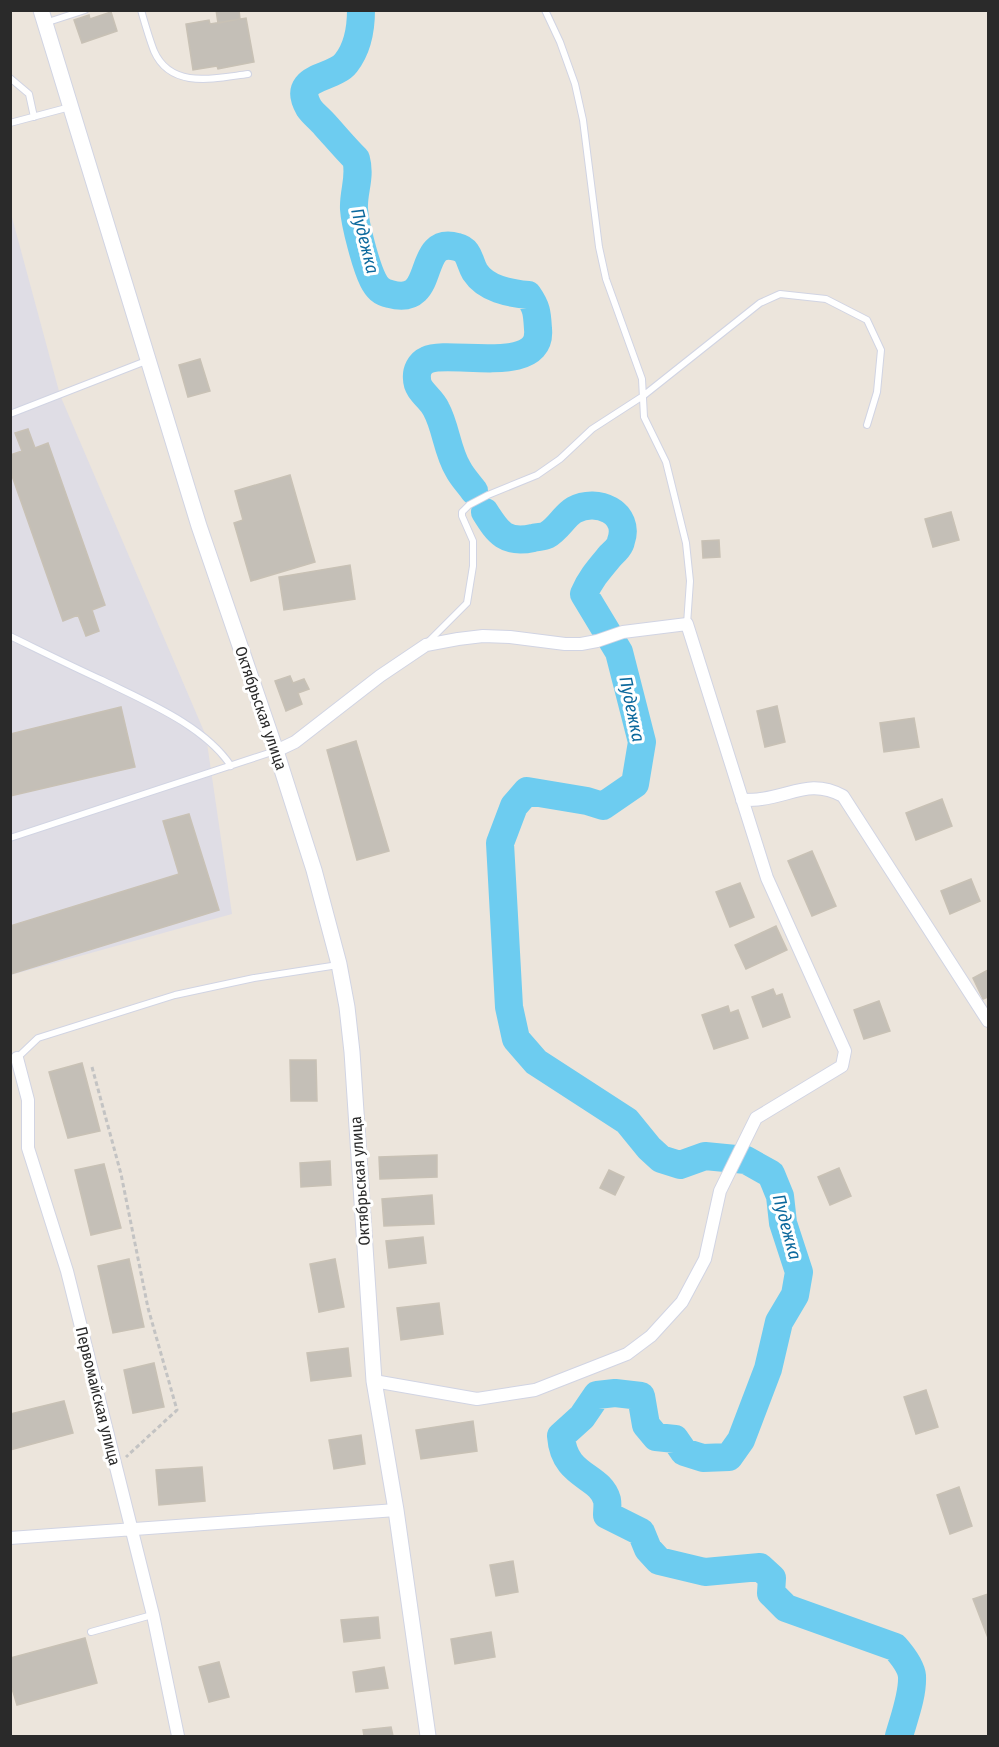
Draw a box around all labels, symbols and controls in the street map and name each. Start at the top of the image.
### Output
water label: Пудежка [346,206,384,276]
street label: Октябрьская улица [231,644,291,773]
water label: Пудежка [614,674,650,744]
street label: Октябрьская улица [346,1116,374,1246]
water label: Пудежка [768,1192,806,1262]
street label: Первомайская улица [72,1325,124,1468]

